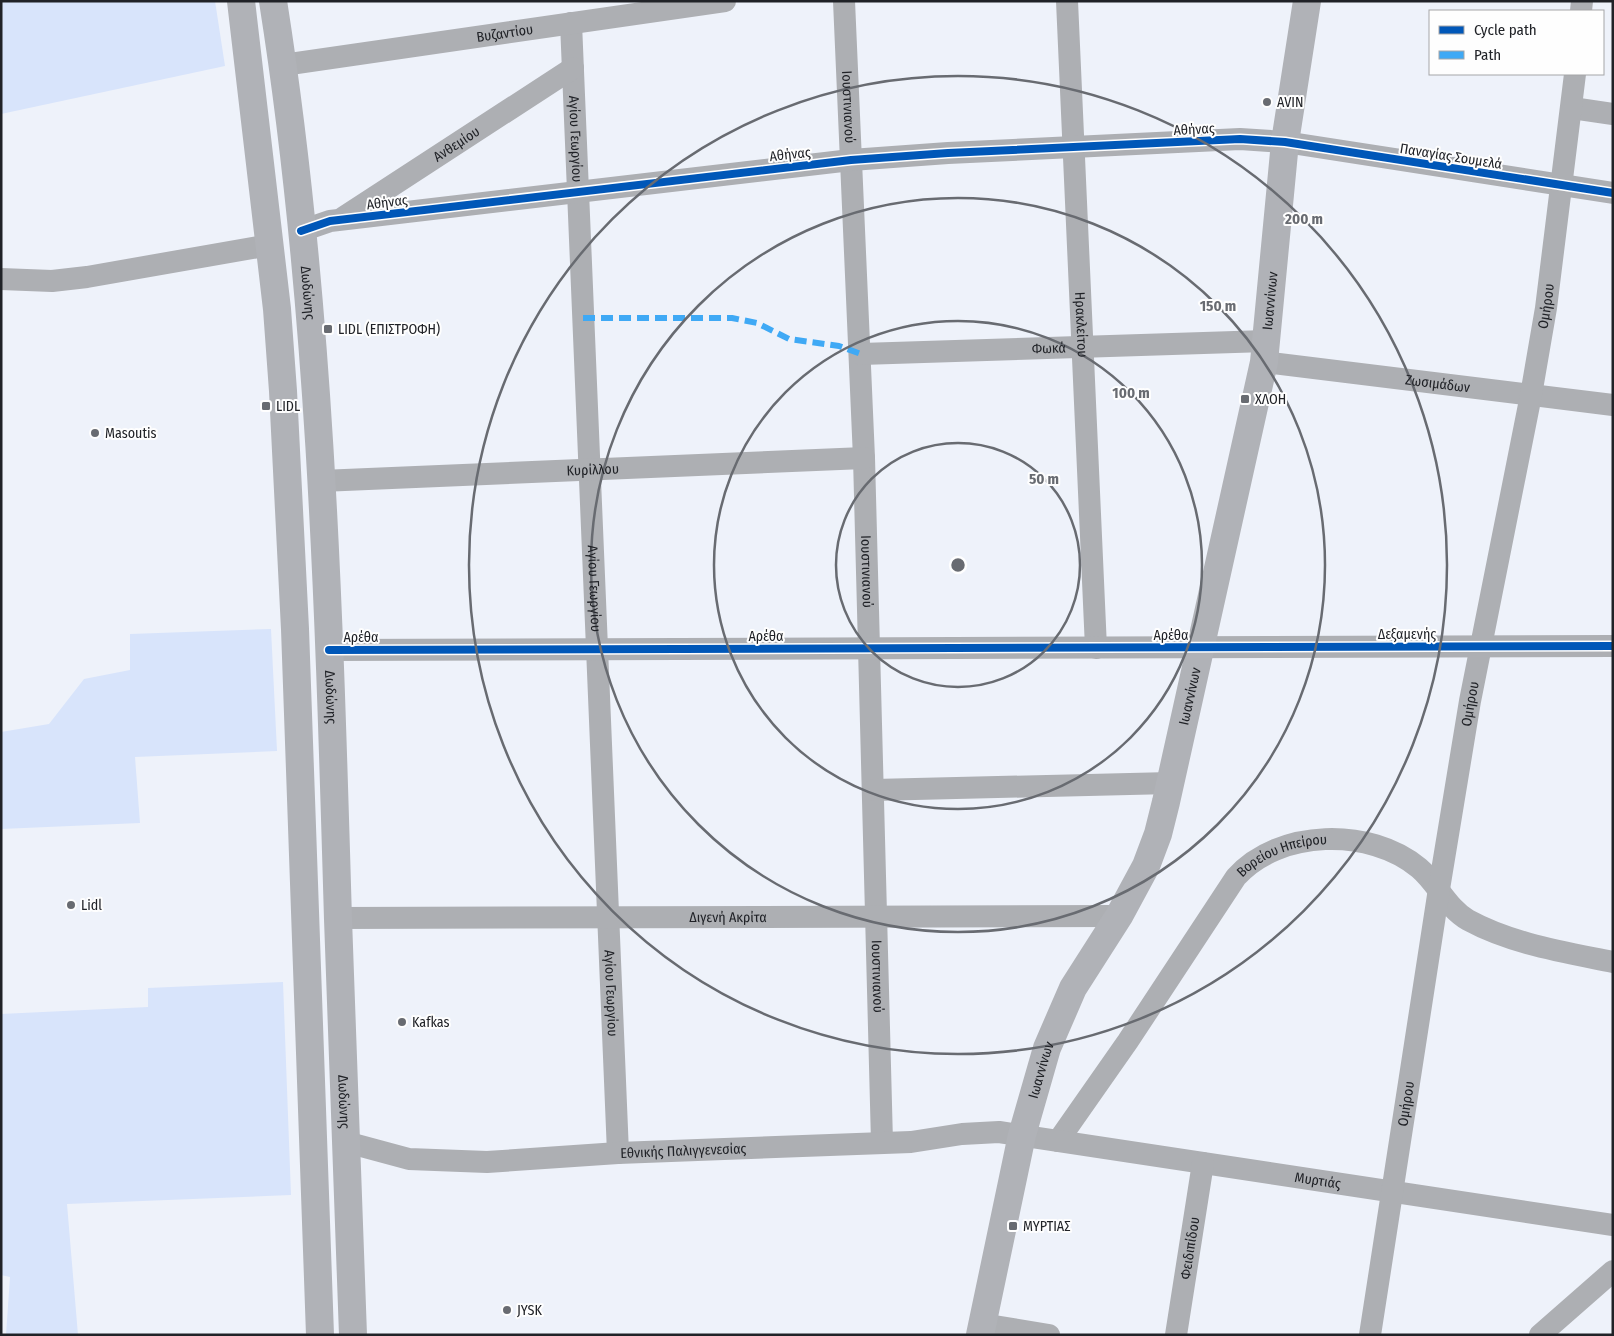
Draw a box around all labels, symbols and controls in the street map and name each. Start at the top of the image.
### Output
legend [1429,10,1604,75]
street label: Βυζαντίου [475,21,534,46]
text: Cycle path [1474,21,1537,39]
text: Path [1474,46,1501,64]
street label: Ιουστινιανού [838,70,858,144]
place label: AVIN [1277,94,1303,111]
street label: Αγίου Γεωργίου [565,95,586,183]
marker: AVIN [1261,96,1273,108]
street label: Αθήνας [1173,120,1215,139]
street label: Ανθεμίου [430,123,483,166]
street label: Παναγίας Σουμελά [1399,140,1503,173]
street label: Αθήνας [769,144,812,165]
street label: Αθήνας [366,192,409,213]
text: 200 m [1284,210,1323,228]
street label: Δωδώνης [297,265,318,320]
street label: Ιωαννίνων [1259,271,1282,331]
street label: Ομήρου [1535,283,1558,330]
street label: Ηρακλείτου [1071,292,1091,358]
text: 150 m [1200,297,1236,315]
place label: LIDL (ΕΠΙΣΤΡΟΦΗ) [338,321,440,338]
marker: LIDL (ΕΠΙΣΤΡΟΦΗ) [322,323,334,335]
street label: Φωκά [1032,339,1066,358]
street label: Ζωσιμάδων [1404,371,1471,396]
text: 100 m [1112,384,1150,402]
place label: ΧΛΟΗ [1255,391,1286,408]
marker: ΧΛΟΗ [1239,393,1251,405]
place label: LIDL [276,398,300,415]
marker: LIDL [260,400,272,412]
place label: Masoutis [105,425,156,442]
marker: Masoutis [89,427,101,439]
street label: Κυρίλλου [566,460,619,480]
text: 50 m [1029,470,1059,488]
street label: Ιουστινιανού [857,535,876,608]
street label: Αγίου Γεωργίου [584,545,604,632]
centre of rings [949,556,967,574]
street label: Δεξαμενής [1378,626,1436,643]
street label: Αρέθα [1153,627,1189,644]
street label: Αρέθα [748,628,784,645]
street label: Αρέθα [343,629,379,646]
street label: Ιωαννίνων [1175,666,1205,727]
street label: Δωδώνης [321,670,340,724]
street label: Ομήρου [1458,680,1483,728]
street label: Βορείου Ηπείρου [1233,831,1327,881]
place label: Lidl [81,897,102,914]
marker: Lidl [65,899,77,911]
street label: Διγενή Ακρίτα [689,909,767,926]
street label: Ιουστινιανού [868,940,887,1013]
street label: Αγίου Γεωργίου [601,949,621,1037]
place label: Kafkas [412,1014,450,1031]
marker: Kafkas [396,1016,408,1028]
street label: Ιωαννίνων [1025,1039,1058,1101]
street label: Δωδώνης [334,1075,353,1129]
street label: Ομήρου [1394,1080,1418,1128]
street label: Εθνικής Παλιγγενεσίας [620,1140,747,1162]
street label: Μυρτιάς [1293,1169,1342,1193]
street label: Φειδιπίδου [1177,1216,1203,1281]
place label: ΜΥΡΤΙΑΣ [1023,1218,1071,1235]
marker: ΜΥΡΤΙΑΣ [1007,1220,1019,1232]
place label: JYSK [517,1302,542,1319]
marker: JYSK [501,1304,513,1316]

